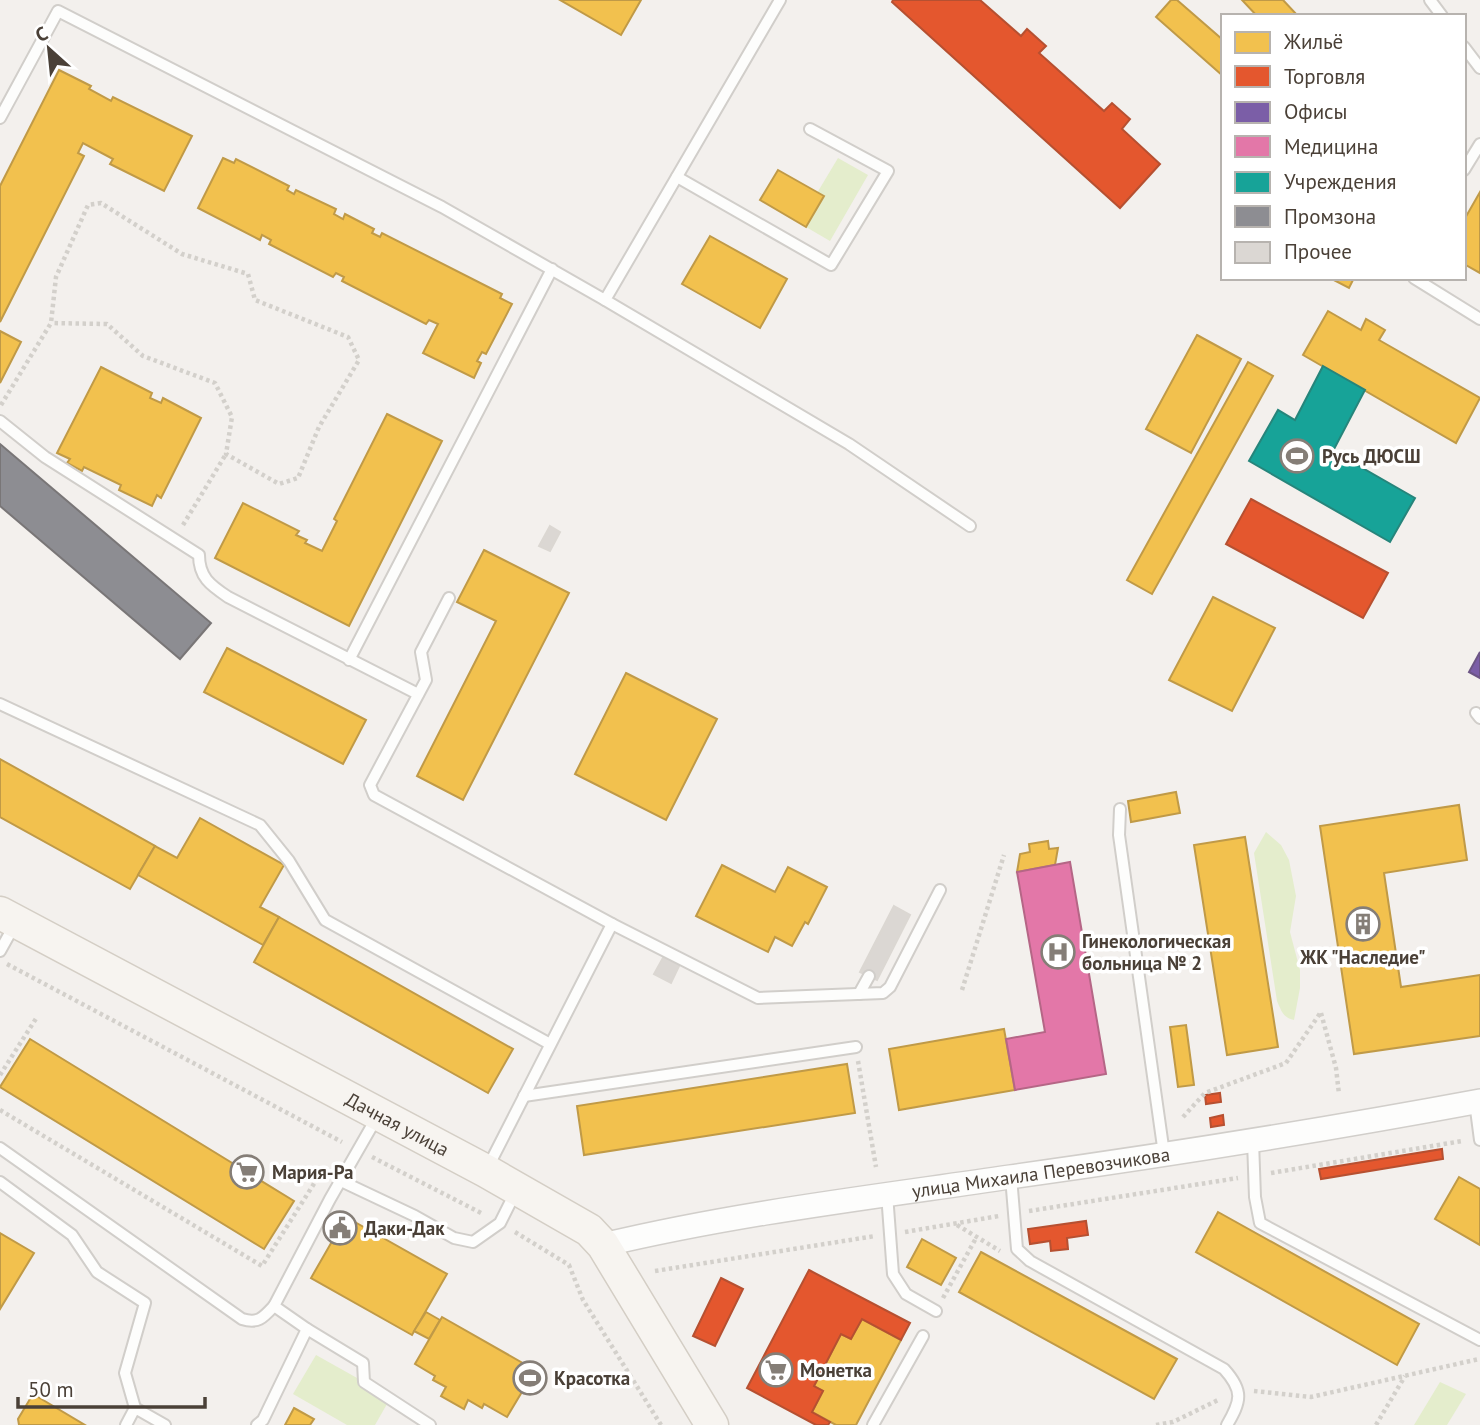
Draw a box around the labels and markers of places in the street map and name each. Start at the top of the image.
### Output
sports icon: Русь ДЮСШ [1278,437,1316,475]
place label: Русь ДЮСШ [1322,444,1421,468]
building icon: ЖК "Наследие" [1344,905,1382,943]
place label: Гинекологическая больница № 2 [1082,929,1231,975]
hospital icon: Гинекологическая больница № 2 [1039,933,1077,971]
place label: ЖК "Наследие" [1299,945,1426,969]
supermarket icon: Мария-Ра [228,1153,266,1191]
place label: Мария-Ра [272,1160,354,1184]
public building icon: Даки-Дак [321,1209,359,1247]
place label: Даки-Дак [364,1216,445,1240]
supermarket icon: Монетка [757,1351,795,1389]
place label: Монетка [800,1358,872,1382]
sports icon: Красотка [511,1359,549,1397]
place label: Красотка [554,1366,630,1390]

